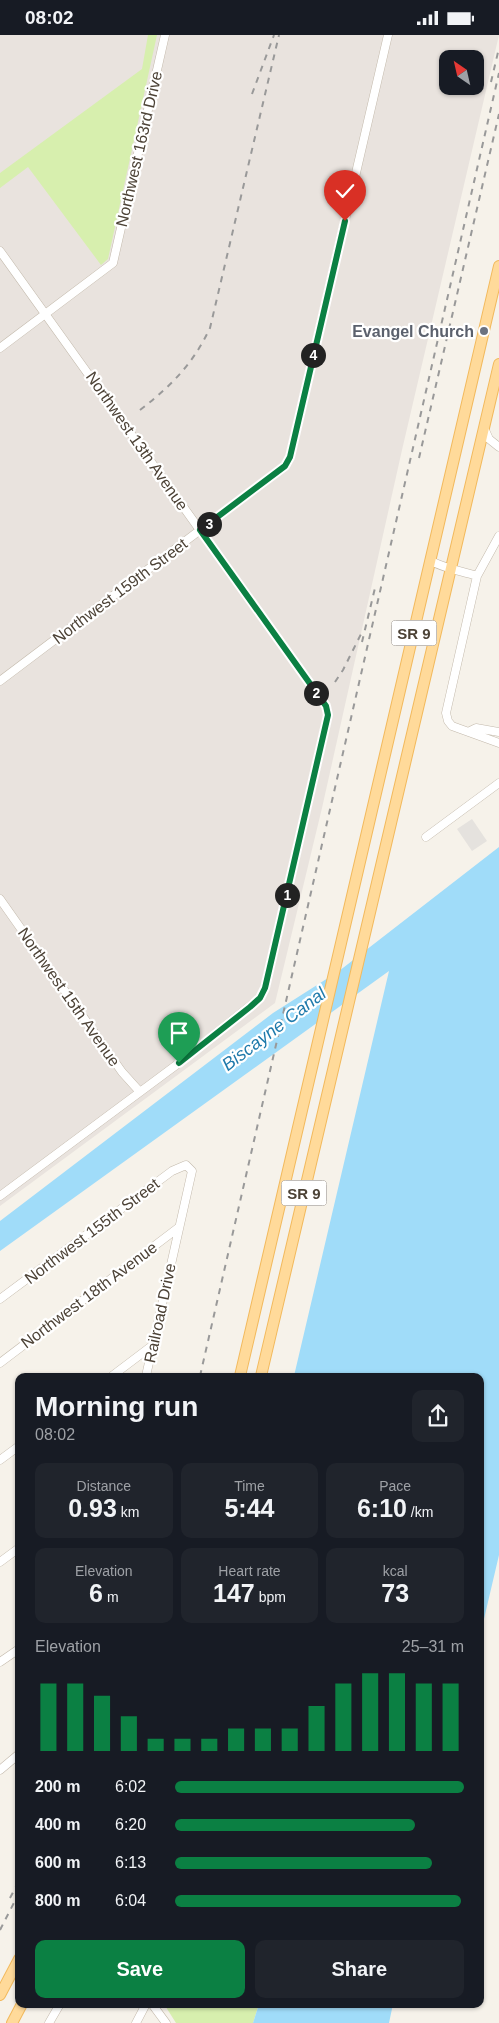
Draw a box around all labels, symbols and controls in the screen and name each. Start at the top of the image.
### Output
text: 08:02 [25,7,74,28]
north arrow [439,50,484,95]
map controls [439,50,484,95]
street label: Northwest 163rd Drive [113,69,165,228]
pin [324,170,366,221]
icon: check [331,177,359,205]
place label: Evangel Church [352,323,474,340]
marker: Evangel Church [478,325,490,337]
pin: 4 [300,343,326,367]
text: 4 [310,347,317,363]
street label: Northwest 13th Avenue [83,368,191,514]
pin: 3 [196,511,222,537]
text: 3 [206,516,213,532]
street label: Northwest 159th Street [50,535,191,647]
road number: SR 9 [392,621,436,645]
pin: 2 [304,681,328,705]
text: 2 [313,685,320,701]
pin: 1 [274,883,300,907]
text: 1 [284,887,291,903]
street label: Northwest 15th Avenue [15,924,123,1070]
water label: Biscayne Canal [218,983,331,1075]
pin [158,1012,200,1063]
icon: arrive [165,1019,193,1047]
street label: Northwest 155th Street [22,1175,163,1287]
road number: SR 9 [282,1181,326,1205]
street label: Northwest 18th Avenue [18,1238,160,1351]
street label: Railroad Drive [141,1262,179,1364]
button: share [412,1390,464,1442]
text: Morning run [35,1391,198,1422]
text: 08:02 [35,1426,75,1443]
text: Distance [77,1478,131,1494]
text: Time [234,1478,265,1494]
text: Pace [379,1478,411,1494]
text: 0.93 [68,1494,117,1522]
text: 5:44 [224,1494,275,1522]
text: 6:10 [357,1494,407,1522]
text: km [117,1504,139,1520]
text: /km [407,1504,433,1520]
text: Elevation [75,1563,133,1579]
text: Heart rate [218,1563,281,1579]
text: kcal [383,1563,408,1579]
text: 6 [89,1579,103,1607]
text: 147 [213,1579,255,1607]
text: 73 [381,1579,409,1607]
text: m [103,1589,119,1605]
text: bpm [255,1589,286,1605]
text: Elevation [35,1638,101,1655]
text: 25–31 m [402,1638,464,1655]
text: 200 m [35,1778,80,1795]
text: 6:02 [115,1778,146,1795]
text: 400 m [35,1816,80,1833]
text: 6:20 [115,1816,146,1833]
text: 600 m [35,1854,80,1871]
text: 6:13 [115,1854,146,1871]
text: 800 m [35,1892,80,1909]
text: 6:04 [115,1892,146,1909]
button: Save [35,1940,245,1998]
button: Share [255,1940,464,1998]

